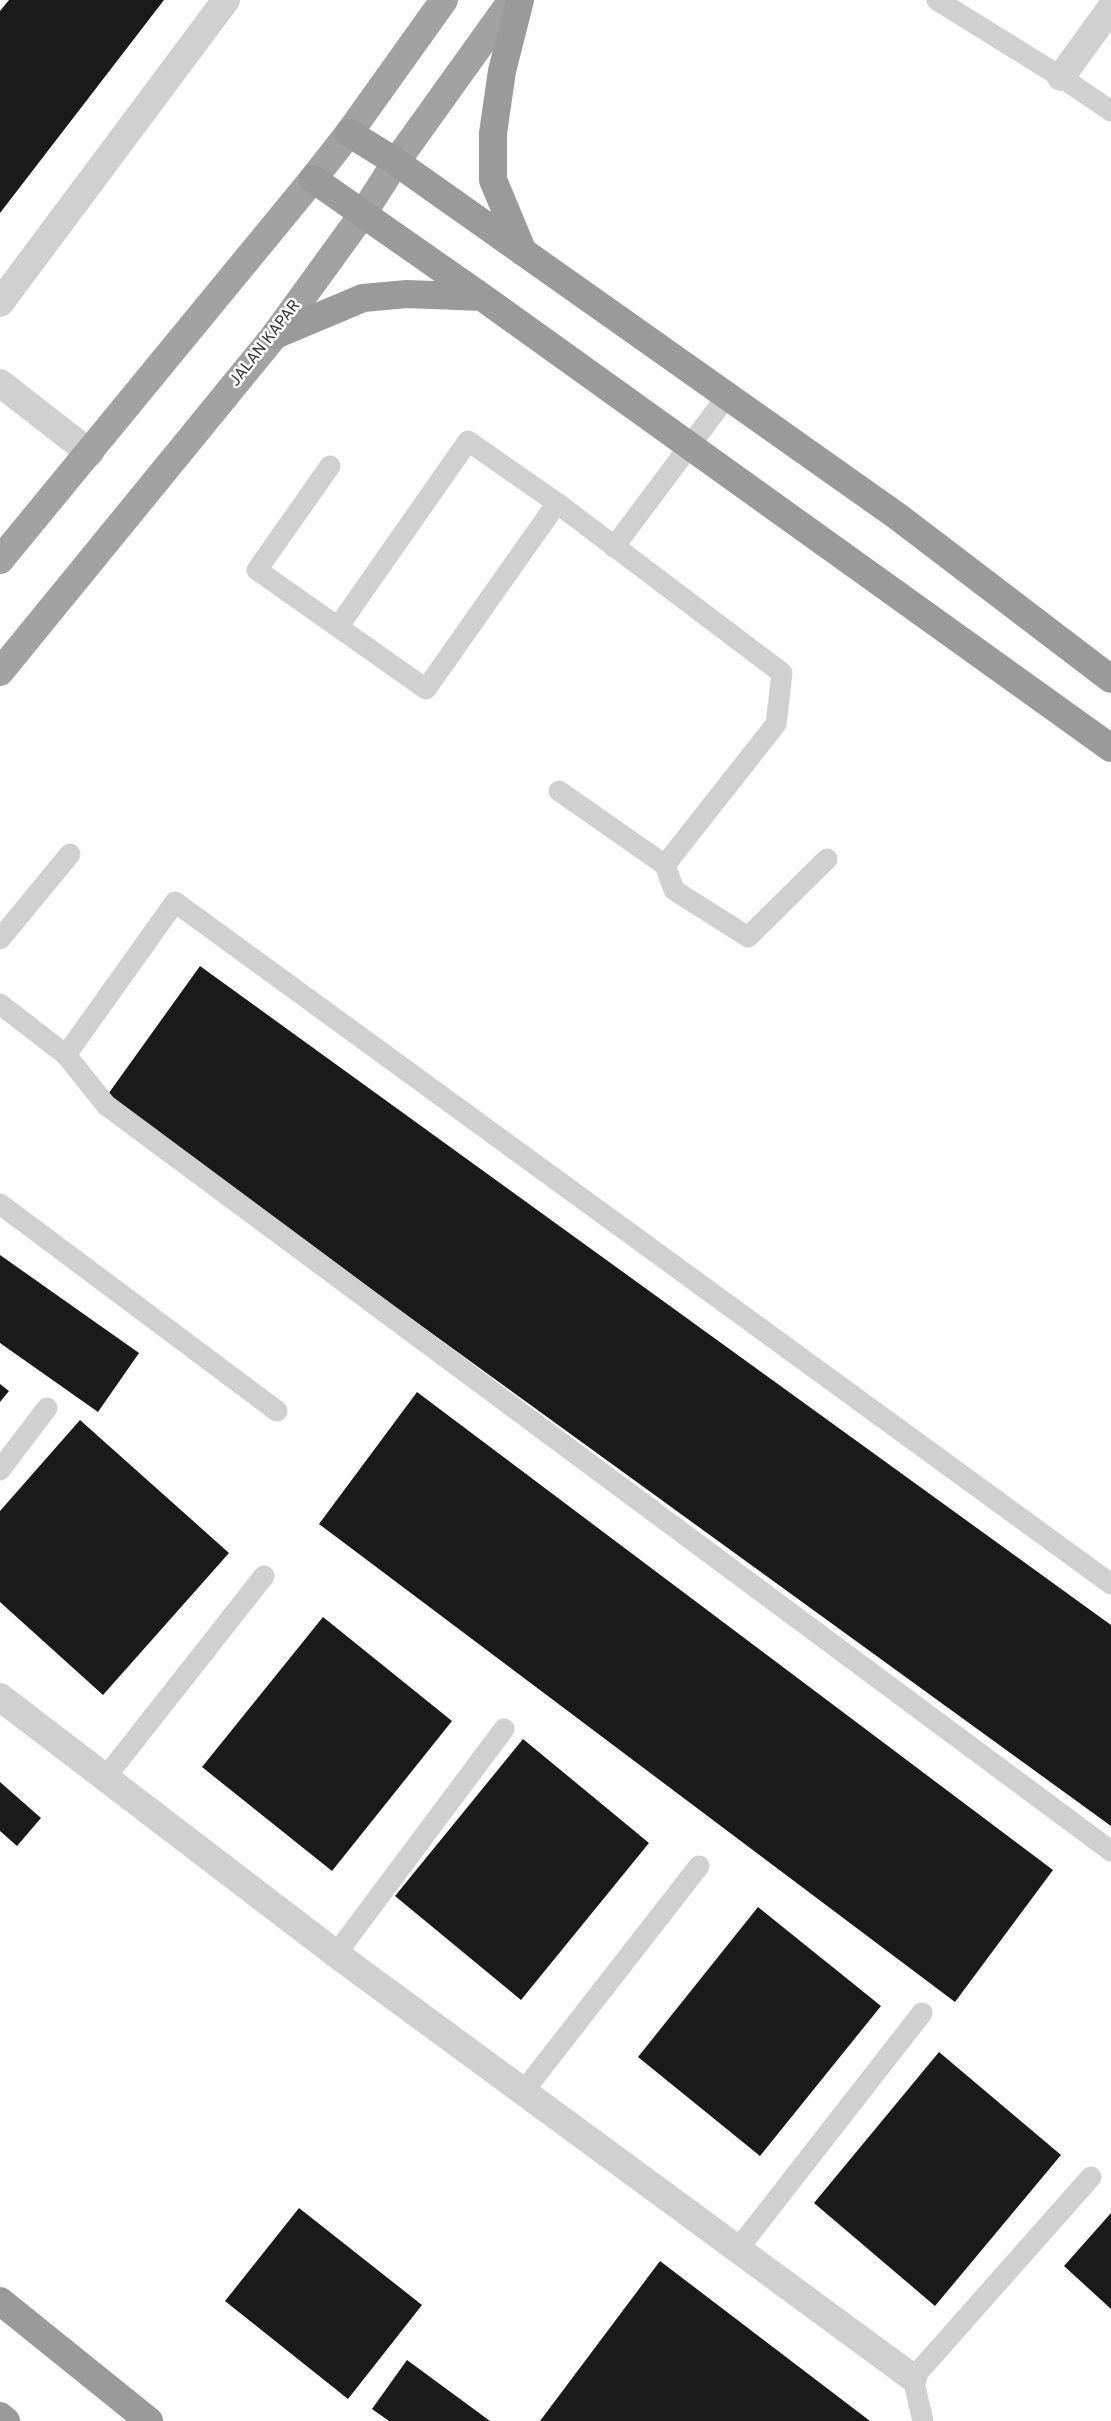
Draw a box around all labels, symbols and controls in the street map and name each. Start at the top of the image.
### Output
street label: JALAN KAPAR [226,297,306,391]

